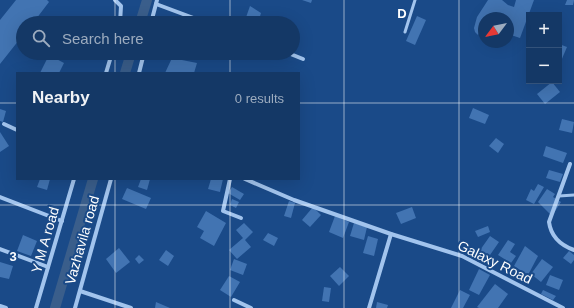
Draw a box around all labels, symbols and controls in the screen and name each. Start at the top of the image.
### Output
text: D [397,6,407,21]
north arrow [478,12,514,48]
map controls [526,12,562,84]
button: + [526,12,562,48]
search box [16,16,300,60]
icon: search [30,27,52,49]
text: Search here [62,30,144,47]
button: − [526,48,562,84]
text: Nearby [32,88,90,107]
text: 0 results [235,91,284,106]
street label: Vazhavila road [62,194,102,286]
street label: Y M A road [28,205,62,275]
street label: Galaxy Road [455,237,535,287]
text: 3 [9,249,17,264]

